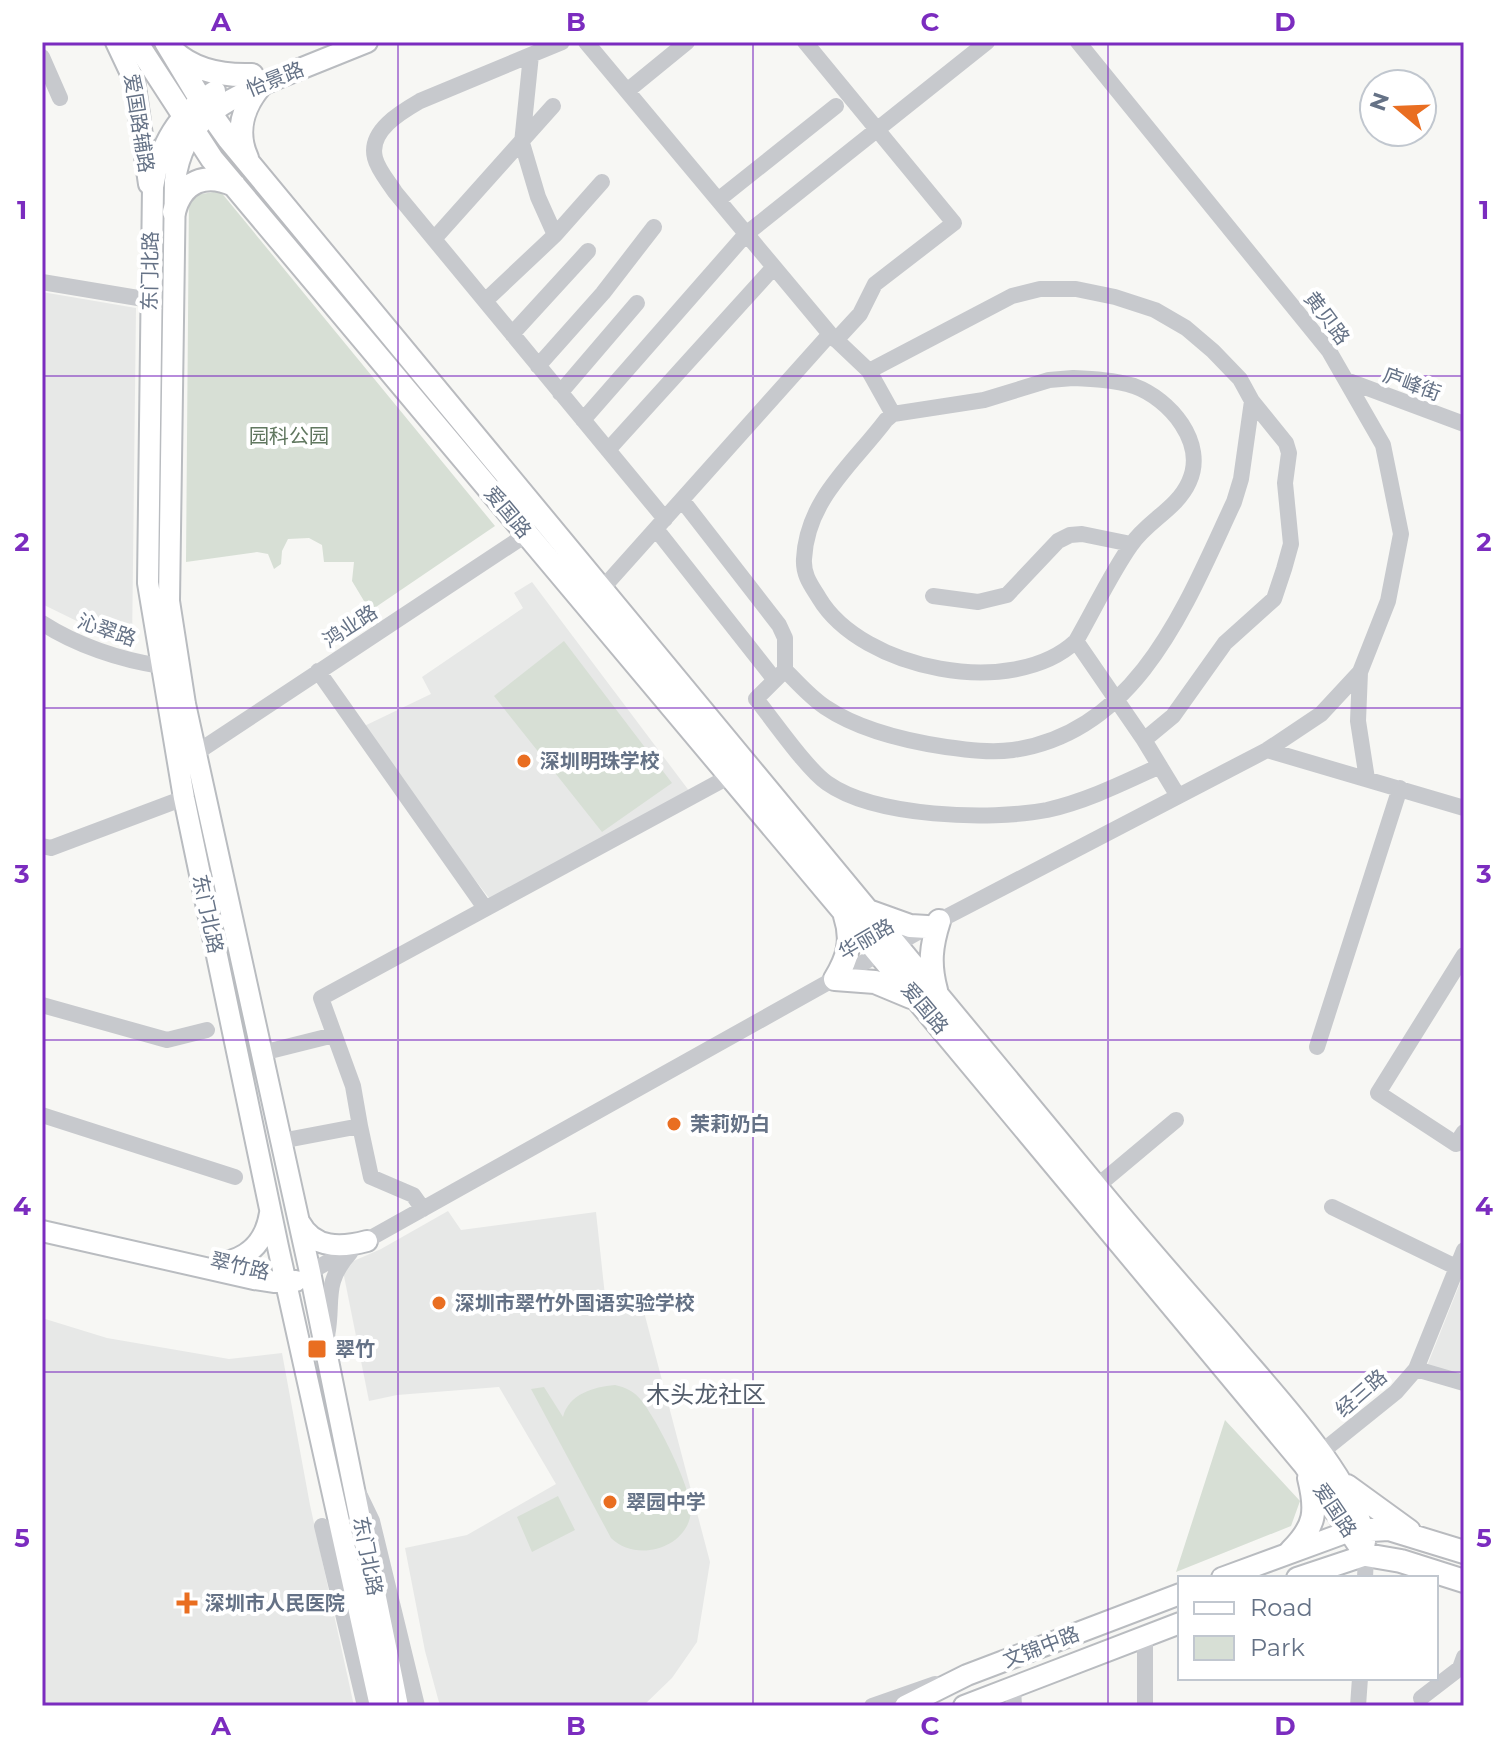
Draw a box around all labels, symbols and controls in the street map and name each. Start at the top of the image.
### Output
text: A [210,6,232,38]
text: B [566,6,586,38]
text: C [921,6,940,38]
text: D [1274,6,1296,38]
street label: 怡景路 [243,57,307,101]
north arrow [1358,68,1438,148]
street label: 爱国路辅路 [119,72,159,174]
text: N [1364,89,1395,114]
text: 1 [17,194,27,226]
text: 1 [1479,194,1489,226]
street label: 东门北路 [137,231,163,311]
street label: 黄贝路 [1299,287,1355,349]
street label: 庐峰街 [1380,362,1444,406]
park label: 园科公园 [249,424,329,448]
street label: 爱国路 [480,481,536,543]
text: 2 [14,526,30,558]
text: 2 [1476,526,1492,558]
street label: 鸿业路 [318,600,382,652]
street label: 沁翠路 [75,609,139,651]
place label: 深圳明珠学校 [540,749,660,773]
marker: 深圳明珠学校 [515,752,533,770]
text: 3 [13,858,30,890]
text: 3 [1475,858,1492,890]
street label: 东门北路 [188,872,228,956]
street label: 华丽路 [834,914,898,964]
street label: 爱国路 [897,977,953,1039]
place label: 茉莉奶白 [690,1112,770,1136]
marker: 茉莉奶白 [665,1115,683,1133]
text: 4 [13,1190,31,1222]
text: 4 [1475,1190,1493,1222]
street label: 翠竹路 [208,1248,272,1284]
place label: 深圳市翠竹外国语实验学校 [455,1291,695,1315]
marker: 深圳市翠竹外国语实验学校 [430,1294,448,1312]
place label: 翠竹 [335,1337,375,1361]
marker: 翠竹 [306,1338,328,1360]
street label: 经三路 [1330,1364,1392,1422]
district label: 木头龙社区 [646,1380,766,1409]
street label: 爱国路 [1308,1478,1362,1542]
place label: 翠园中学 [626,1490,706,1514]
marker: 翠园中学 [601,1493,619,1511]
street label: 东门北路 [349,1514,387,1598]
text: 5 [14,1522,30,1554]
text: 5 [1476,1522,1492,1554]
legend [1178,1576,1438,1680]
place label: 深圳市人民医院 [205,1591,345,1615]
marker: 深圳市人民医院 [176,1592,198,1614]
text: Road [1250,1593,1313,1622]
street label: 文锦中路 [999,1621,1083,1673]
text: Park [1250,1633,1305,1662]
text: A [210,1710,232,1742]
text: B [566,1710,586,1742]
text: C [921,1710,940,1742]
text: D [1274,1710,1296,1742]

